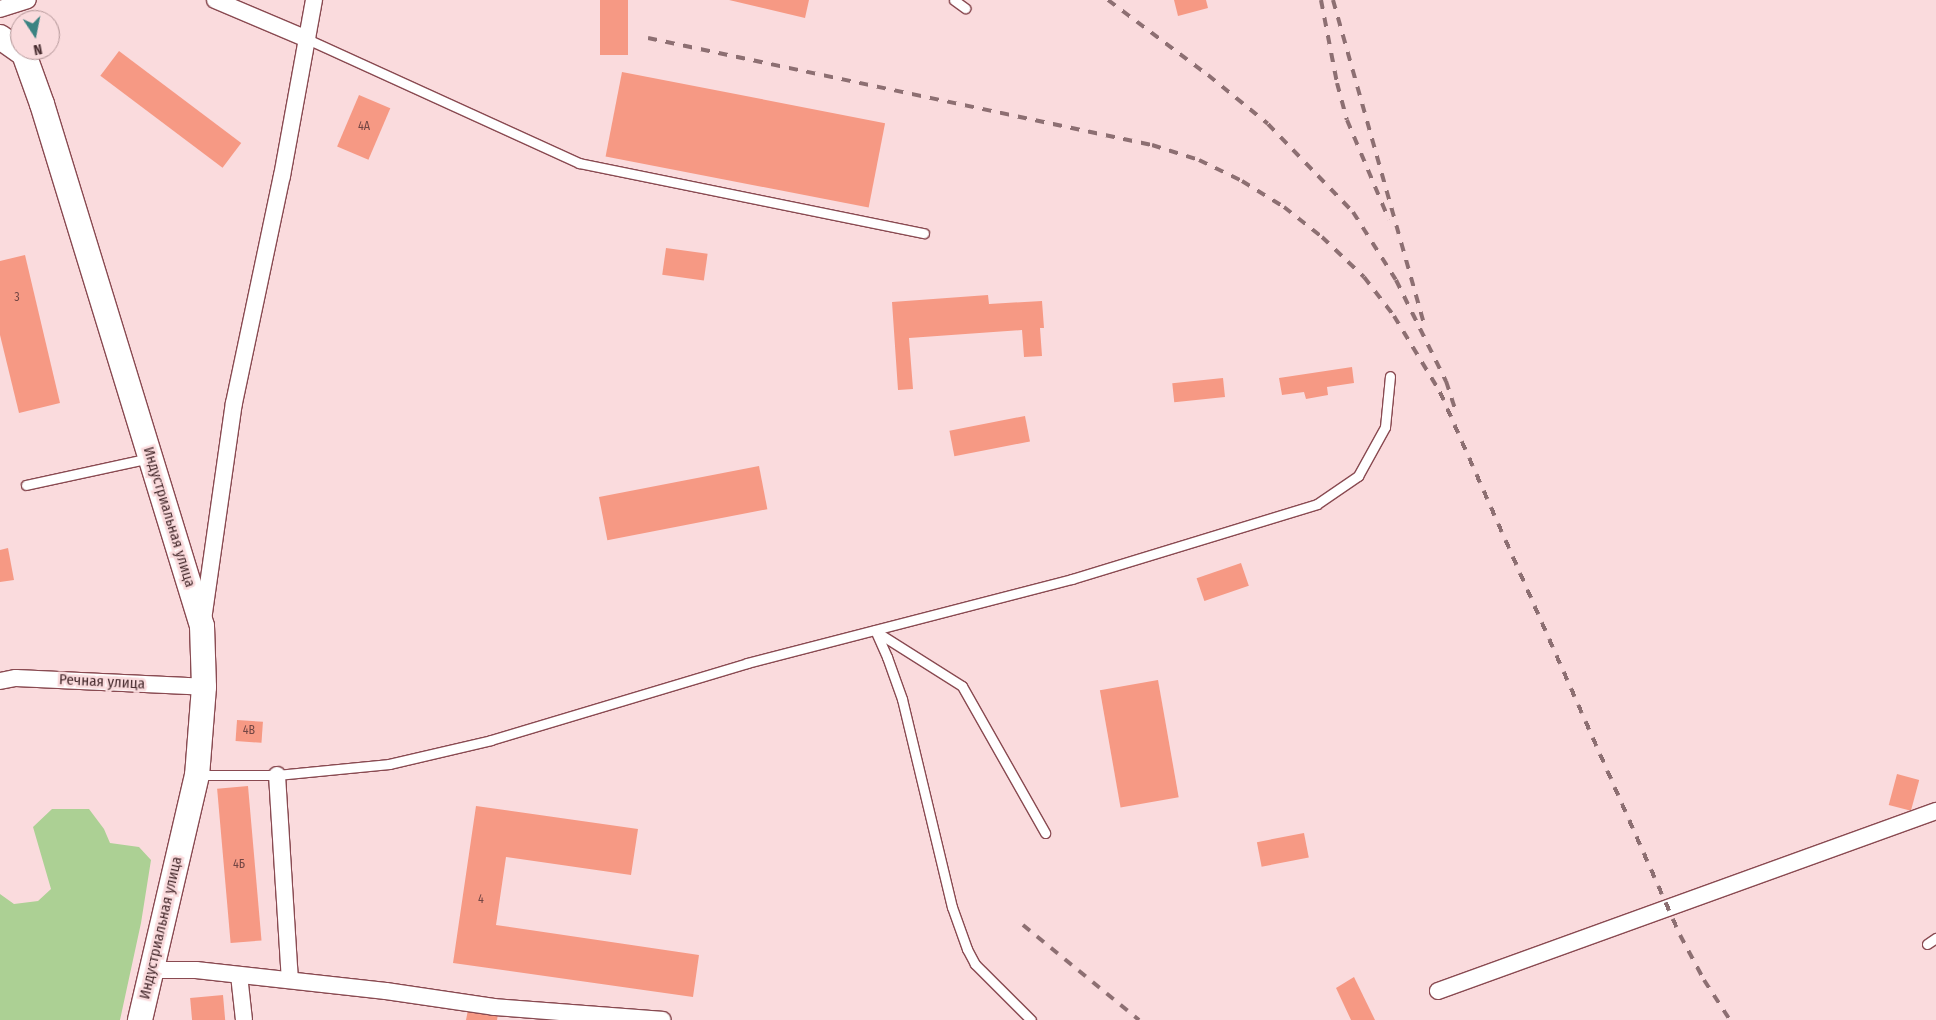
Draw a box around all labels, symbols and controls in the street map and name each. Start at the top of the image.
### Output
north arrow [10,10,60,60]
text: N [32,40,44,58]
house number: 4А [358,120,370,134]
house number: 3 [14,291,20,305]
street label: Индустриальная улица [139,445,199,589]
street label: Речная улица [59,671,145,693]
house number: 4В [243,724,255,738]
street label: Индустриальная улица [136,855,186,1001]
house number: 4Б [233,858,245,872]
house number: 4 [478,893,484,907]

